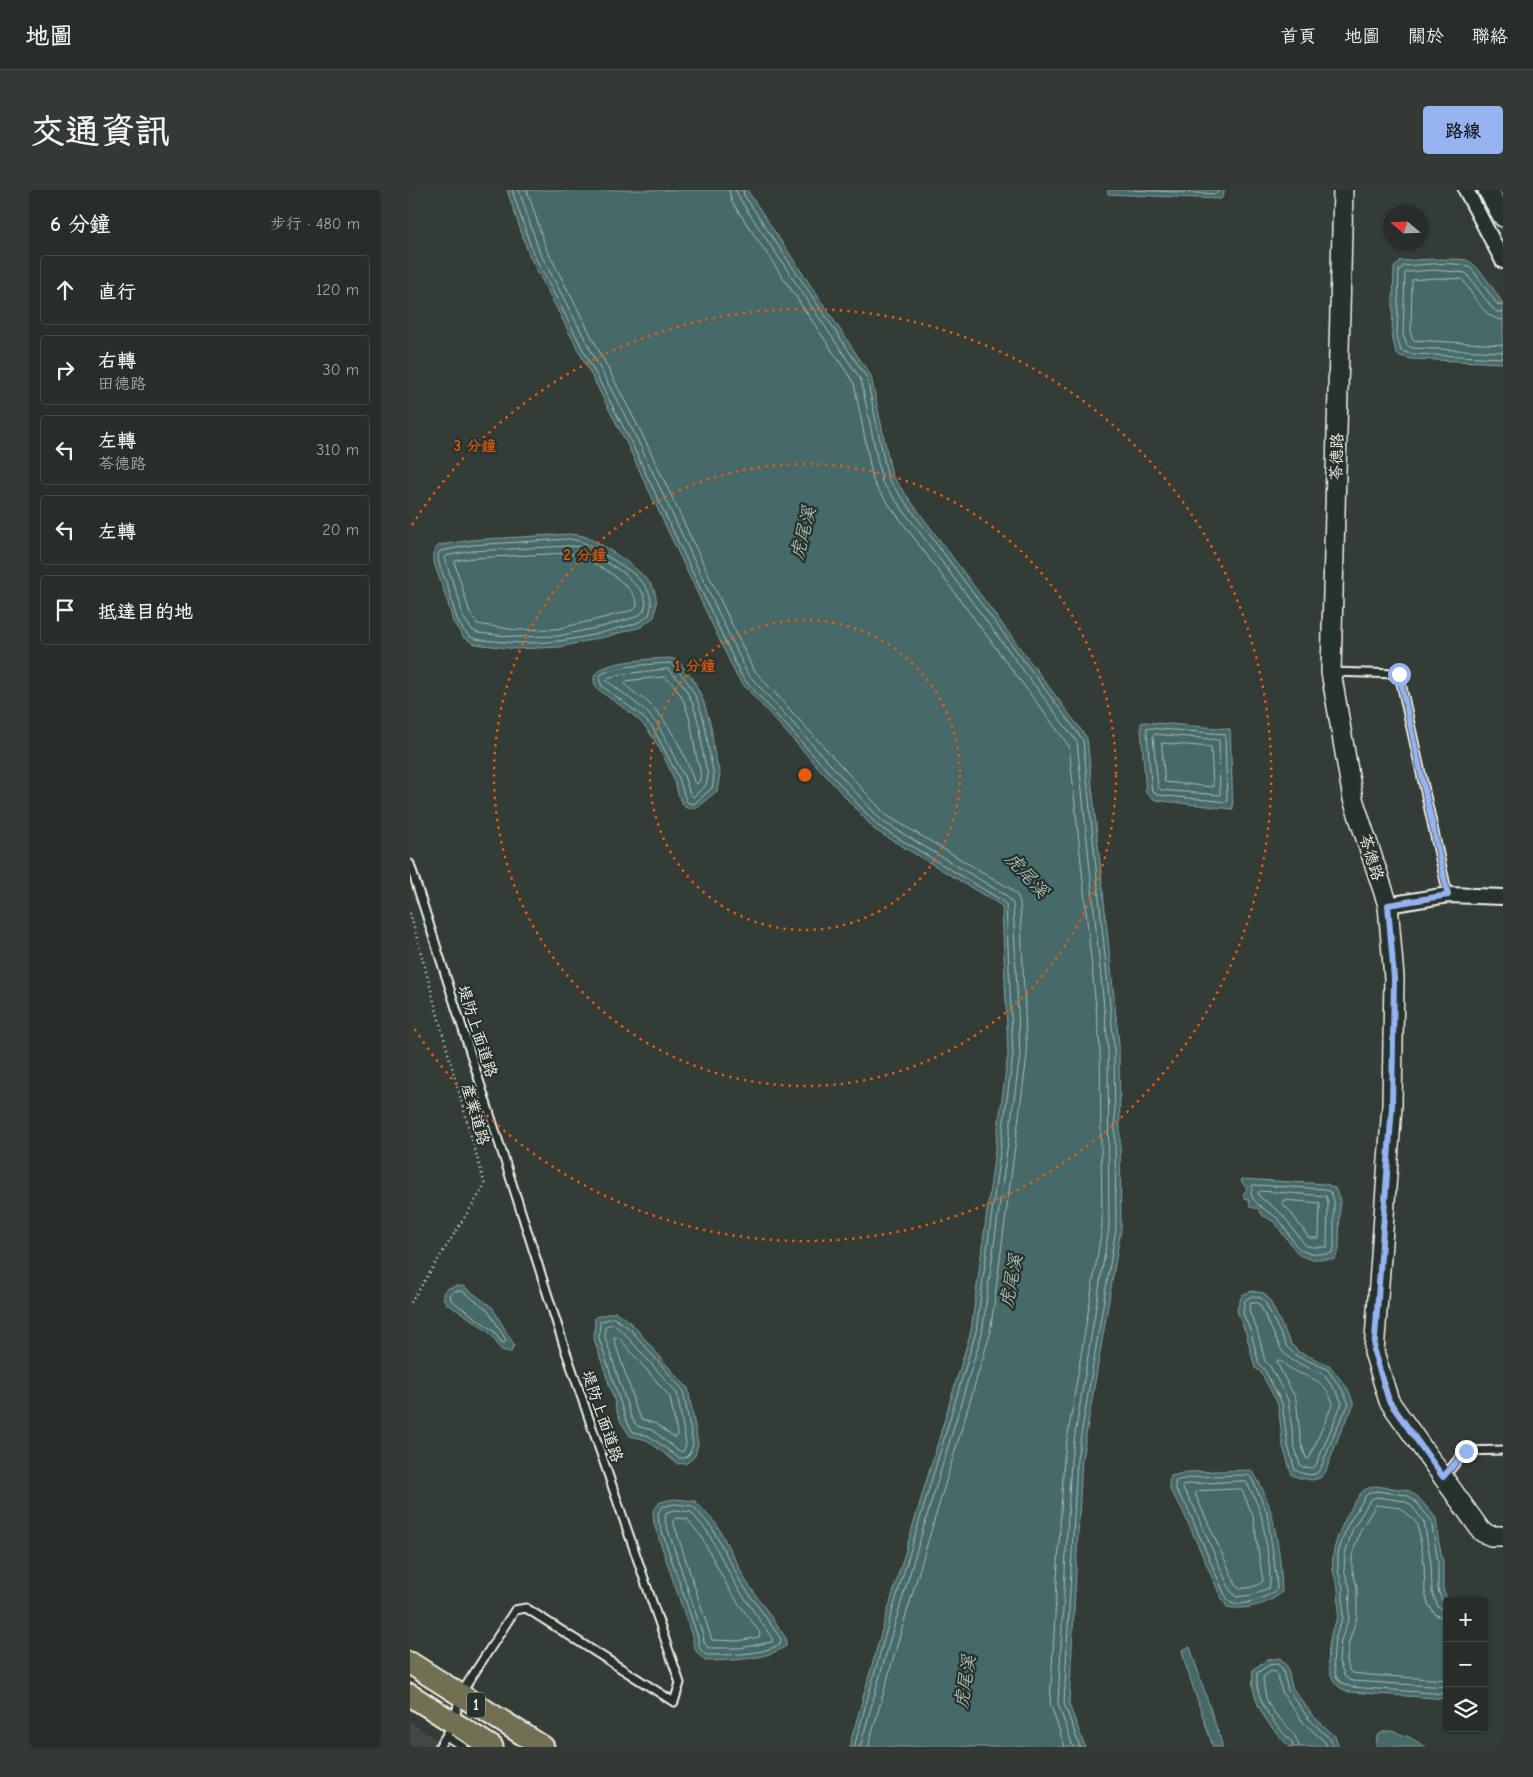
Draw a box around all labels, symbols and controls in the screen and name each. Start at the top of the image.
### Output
text: 地圖 [25,22,73,50]
text: 首頁 [1280,26,1316,47]
text: 地圖 [1344,26,1380,47]
text: 關於 [1408,26,1444,47]
text: 聯絡 [1472,26,1508,47]
button: 路線 [1423,106,1503,154]
text: 交通資訊 [30,111,170,152]
north arrow [1383,205,1428,250]
text: 6 分鐘 [50,212,110,236]
text: 步行 · 480 m [270,215,360,233]
icon: ahead [51,276,79,304]
text: 直行 [98,281,136,303]
text: 120 m [316,281,359,299]
text: 右轉 [98,350,136,372]
icon: right [51,356,79,384]
text: 30 m [323,361,359,379]
text: 田德路 [98,375,146,393]
text: 左轉 [98,430,136,452]
street label: 苓德路 [1328,433,1346,481]
icon: left [51,436,79,464]
text: 3 分鐘 [454,437,496,455]
text: 310 m [316,441,359,459]
text: 苓德路 [98,455,146,473]
water label: 虎尾溪 [787,503,820,562]
icon: left [51,516,79,544]
text: 左轉 [98,521,136,543]
text: 20 m [322,521,359,539]
text: 2 分鐘 [564,546,606,564]
icon: arrive [51,596,79,624]
text: 抵達目的地 [98,601,193,623]
text: 1 分鐘 [674,657,716,675]
route start [1388,663,1411,686]
centre of rings [796,766,814,784]
street label: 苓德路 [1355,832,1387,883]
water label: 虎尾溪 [1001,848,1053,903]
street label: 堤防上面道路 [454,983,500,1080]
street label: 產業道路 [458,1081,493,1148]
water label: 虎尾溪 [996,1252,1027,1310]
street label: 堤防上面道路 [578,1368,626,1465]
route end [1455,1440,1478,1463]
map controls [1443,1597,1488,1732]
button: + [1443,1597,1488,1642]
button: − [1443,1642,1488,1687]
water label: 虎尾溪 [951,1653,980,1710]
button: layers [1443,1687,1488,1732]
road number: 1 [467,1692,485,1718]

